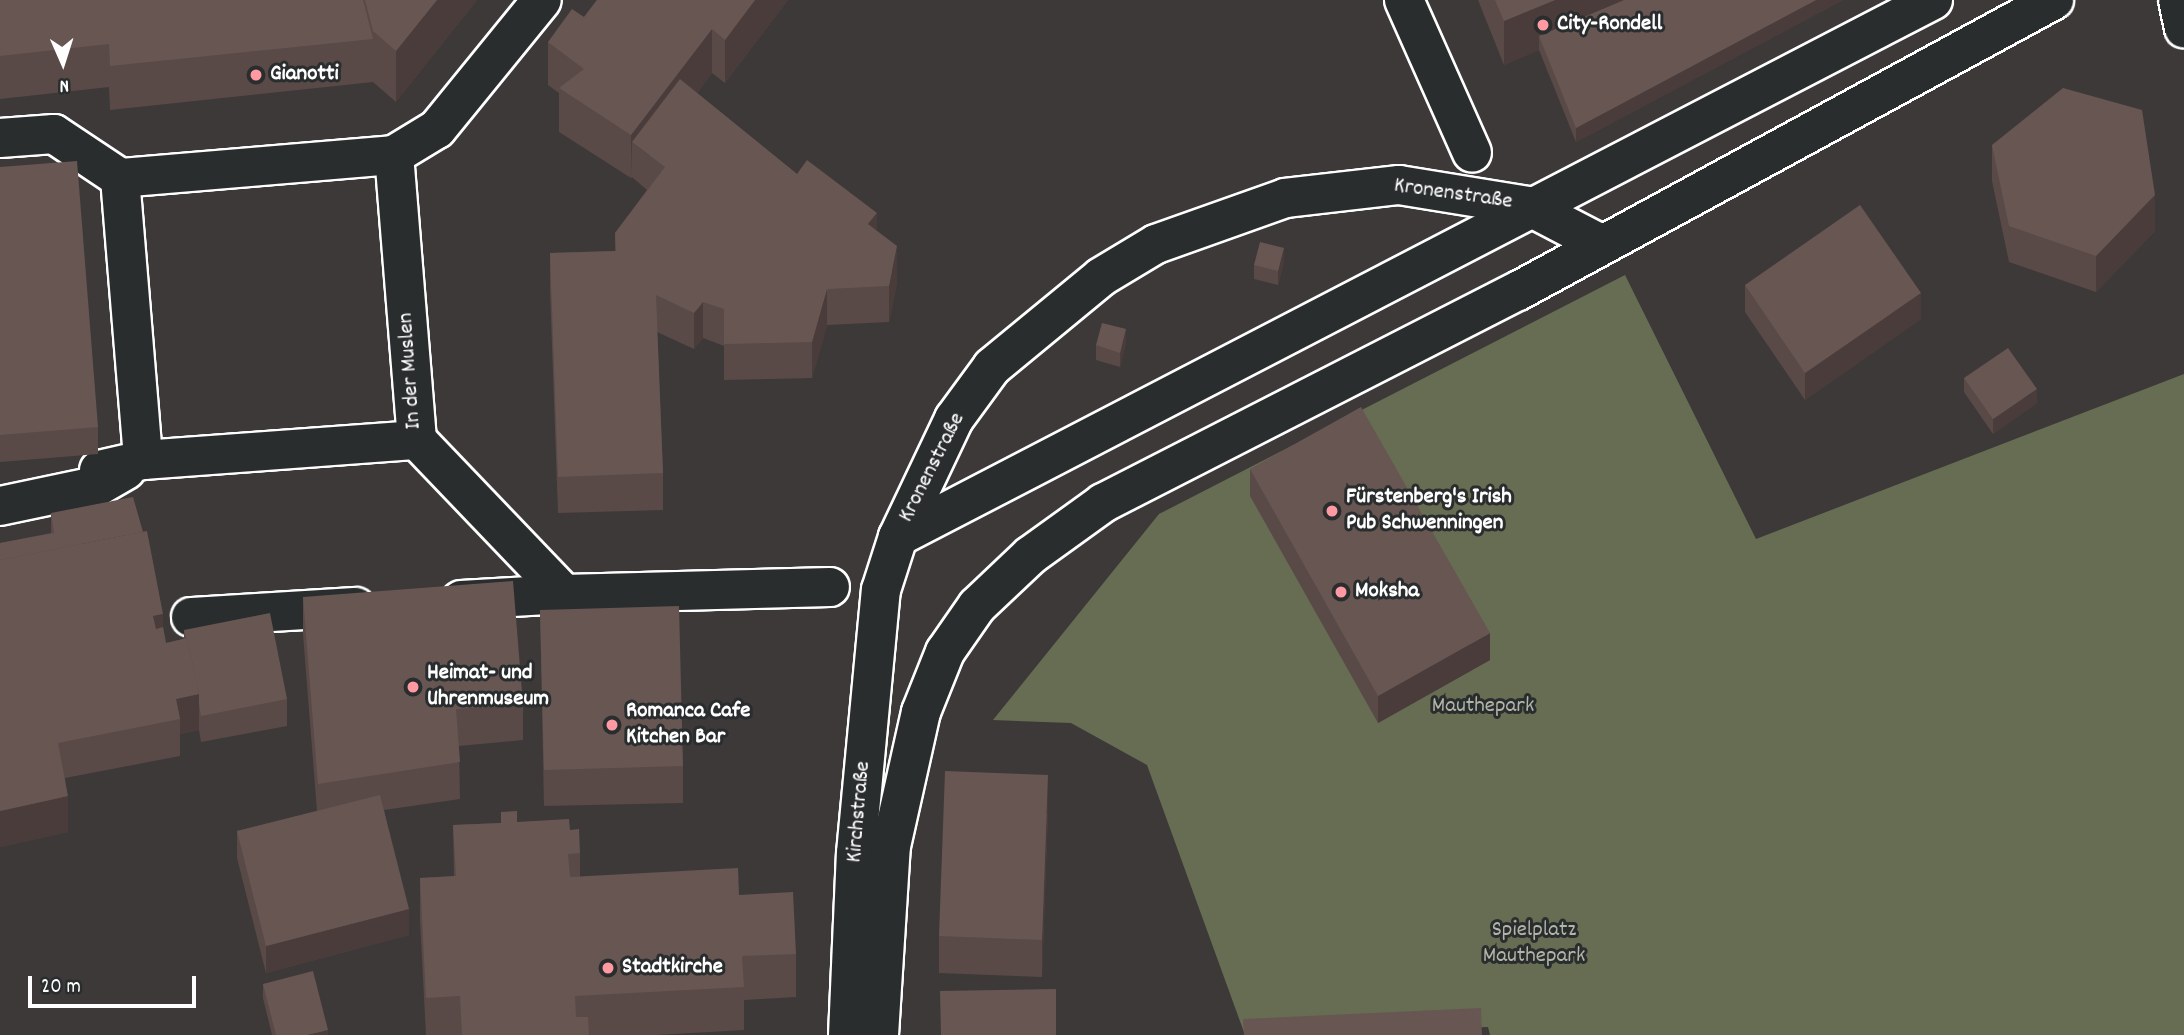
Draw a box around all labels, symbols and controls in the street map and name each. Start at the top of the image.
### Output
place label: City-Rondell [1557,11,1662,39]
marker: City-Rondell [1535,17,1551,33]
north arrow [28,28,98,98]
place label: Gianotti [270,61,339,89]
marker: Gianotti [248,67,264,83]
text: N [59,71,70,98]
street label: Kronenstraße [1392,173,1514,217]
street label: In der Muslen [393,312,429,430]
street label: Kronenstraße [894,409,972,527]
place label: Fürstenberg's Irish Pub Schwenningen [1346,484,1512,538]
marker: Fürstenberg's Irish Pub Schwenningen [1324,503,1340,519]
place label: Moksha [1355,578,1419,606]
marker: Moksha [1333,584,1349,600]
place label: Heimat- und Uhrenmuseum [427,660,549,714]
marker: Heimat- und Uhrenmuseum [405,679,421,695]
park label: Mauthepark [1432,693,1534,721]
place label: Romanca Cafe Kitchen Bar [626,698,750,752]
marker: Romanca Cafe Kitchen Bar [604,717,620,733]
street label: Kirchstraße [842,760,878,864]
park label: Spielplatz Mauthepark [1483,917,1585,971]
place label: Stadtkirche [622,954,723,982]
marker: Stadtkirche [600,960,616,976]
scale bar [32,962,200,1006]
text: 20 m [41,973,81,1003]

